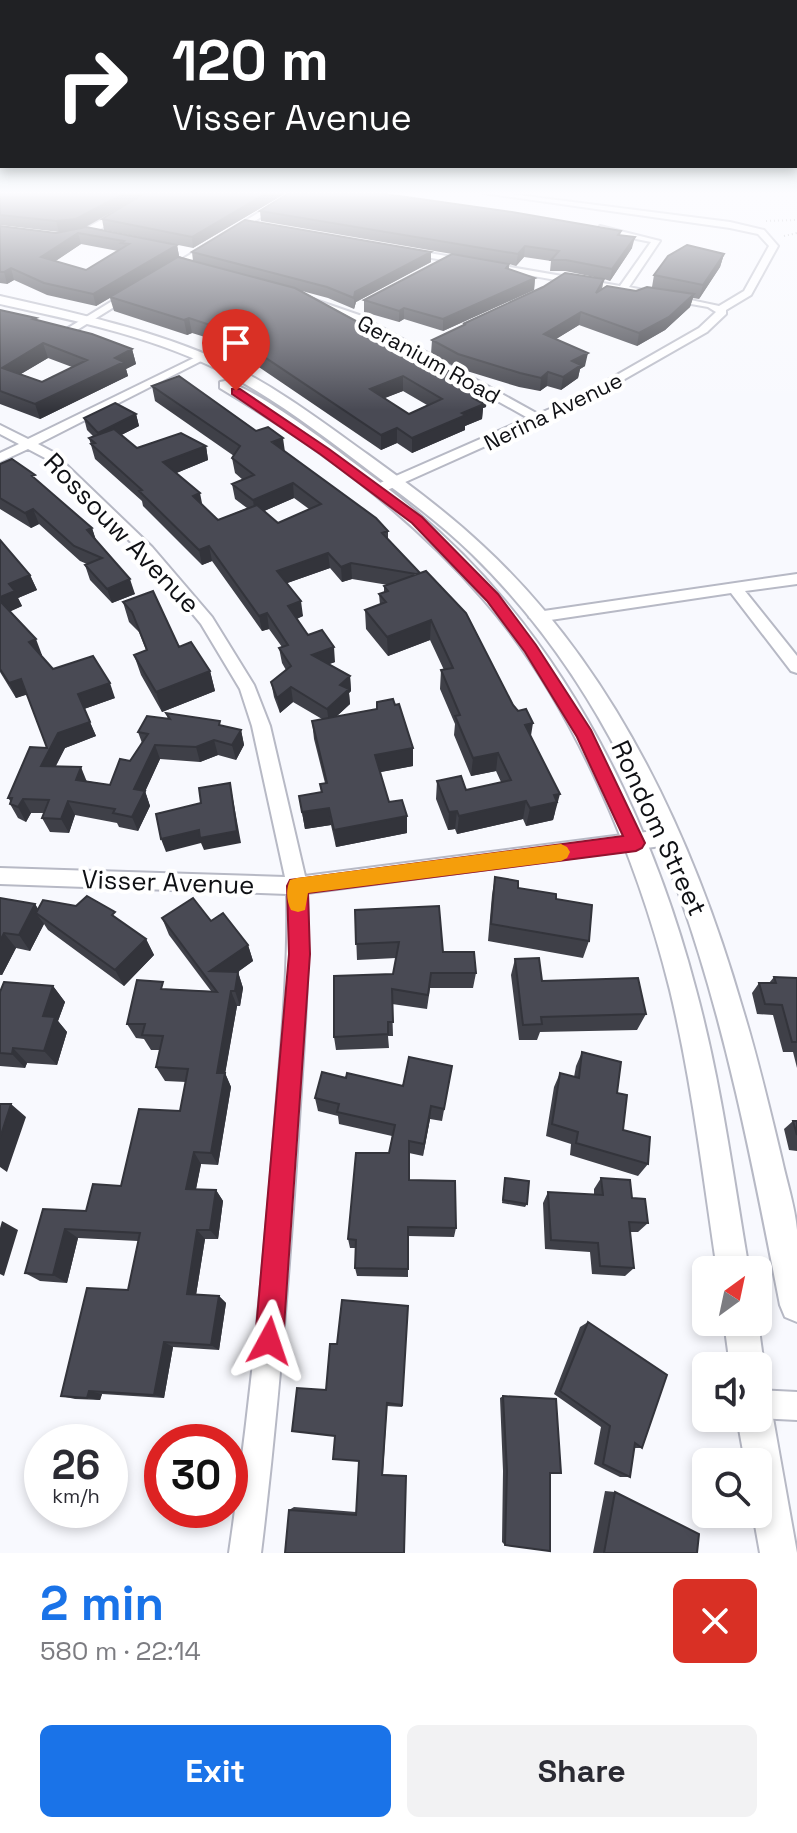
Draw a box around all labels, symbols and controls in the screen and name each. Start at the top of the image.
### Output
text: 120 m [172,25,329,96]
icon: right [40,32,144,136]
text: Visser Avenue [172,95,412,141]
street label: Geranium Road [353,308,505,410]
pin [202,309,270,391]
icon: arrive [214,321,258,365]
street label: Nerina Avenue [479,365,627,457]
street label: Rossouw Avenue [37,445,207,621]
street label: Rondom Street [604,735,714,921]
street label: Visser Avenue [81,862,255,902]
north arrow [692,1256,772,1336]
map controls [692,1256,772,1528]
position arrow [227,1299,311,1383]
button: sound [692,1352,772,1432]
speed limit sign: 30 [144,1424,248,1528]
text: 26 [52,1440,100,1491]
button: search [692,1448,772,1528]
text: km/h [52,1483,100,1509]
text: 2 min [40,1573,164,1634]
button: close [673,1579,757,1663]
text: 580 m · 22:14 [40,1634,201,1668]
button: Exit [40,1725,391,1817]
button: Share [407,1725,757,1817]

